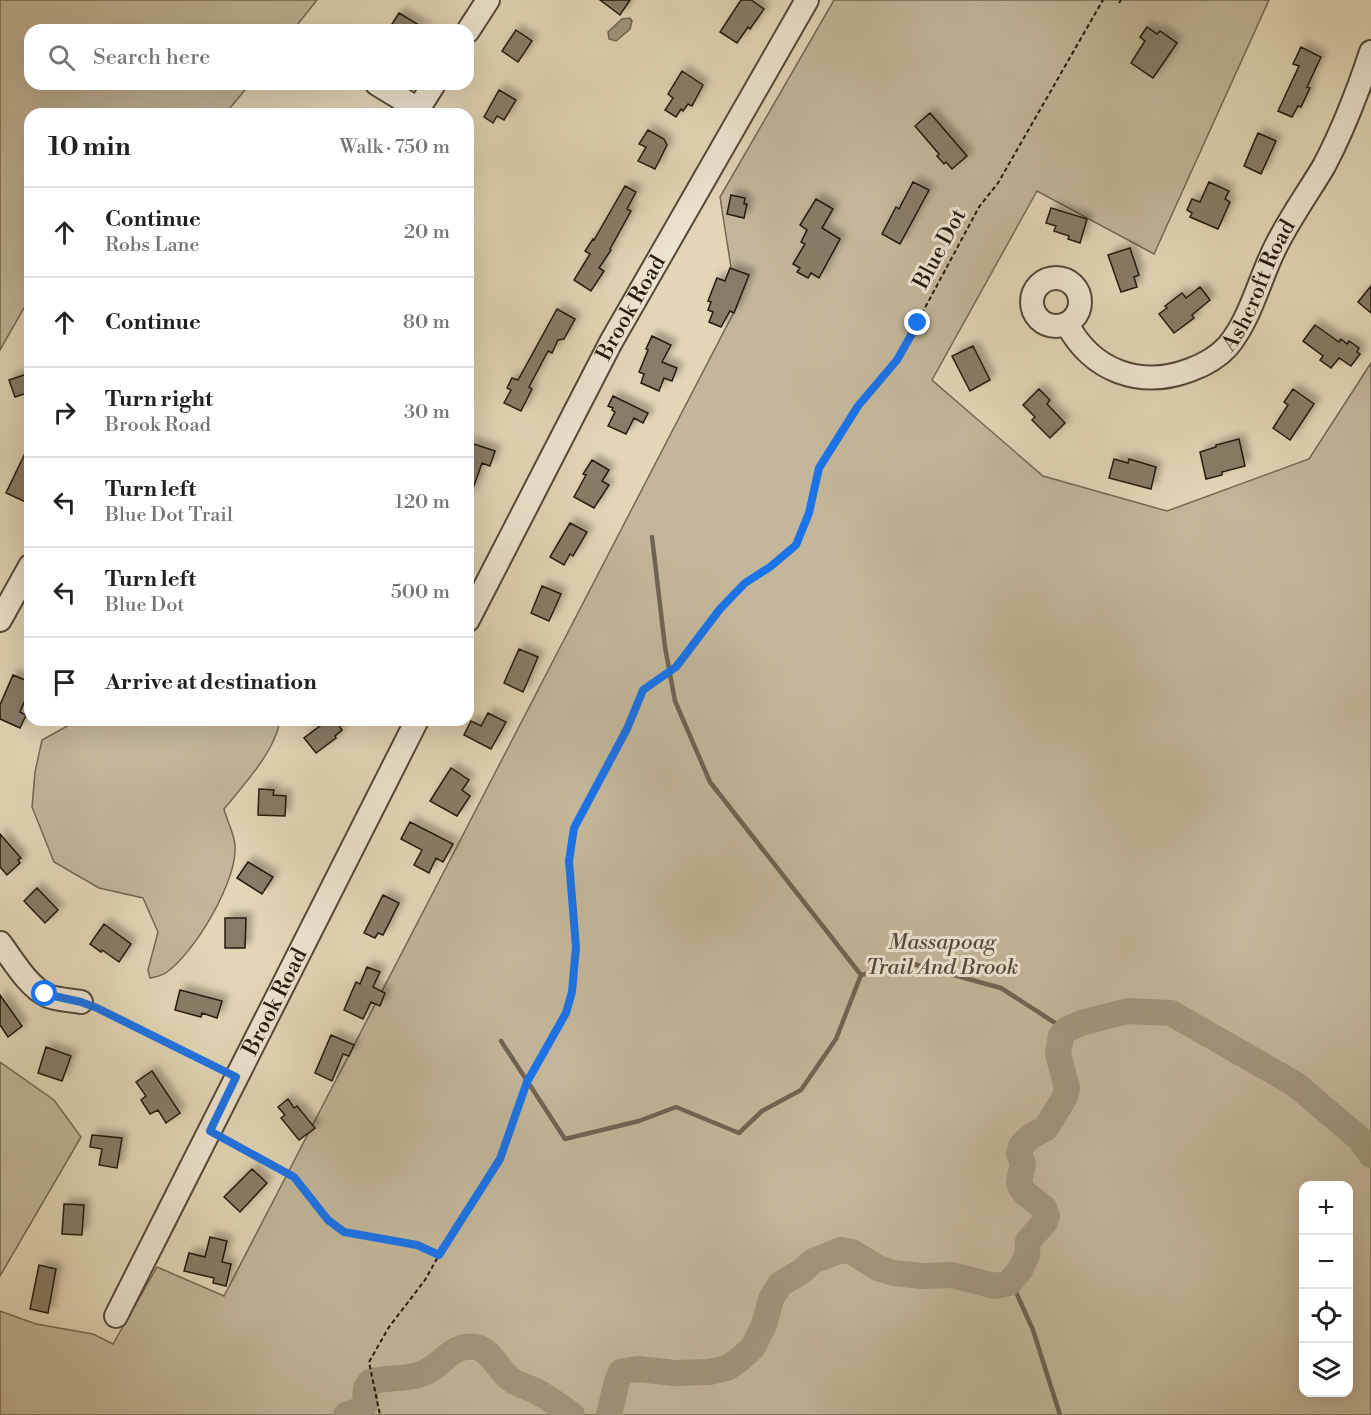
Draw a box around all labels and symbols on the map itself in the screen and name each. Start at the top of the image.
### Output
street label: Blue Dot [907,204,972,295]
street label: Ashcroft Road [1215,214,1301,358]
street label: Brook Road [590,250,672,366]
route end [904,309,930,335]
park label: Massapoag Trail And Brook [866,929,1018,981]
street label: Brook Road [236,943,313,1061]
route start [31,980,57,1006]

